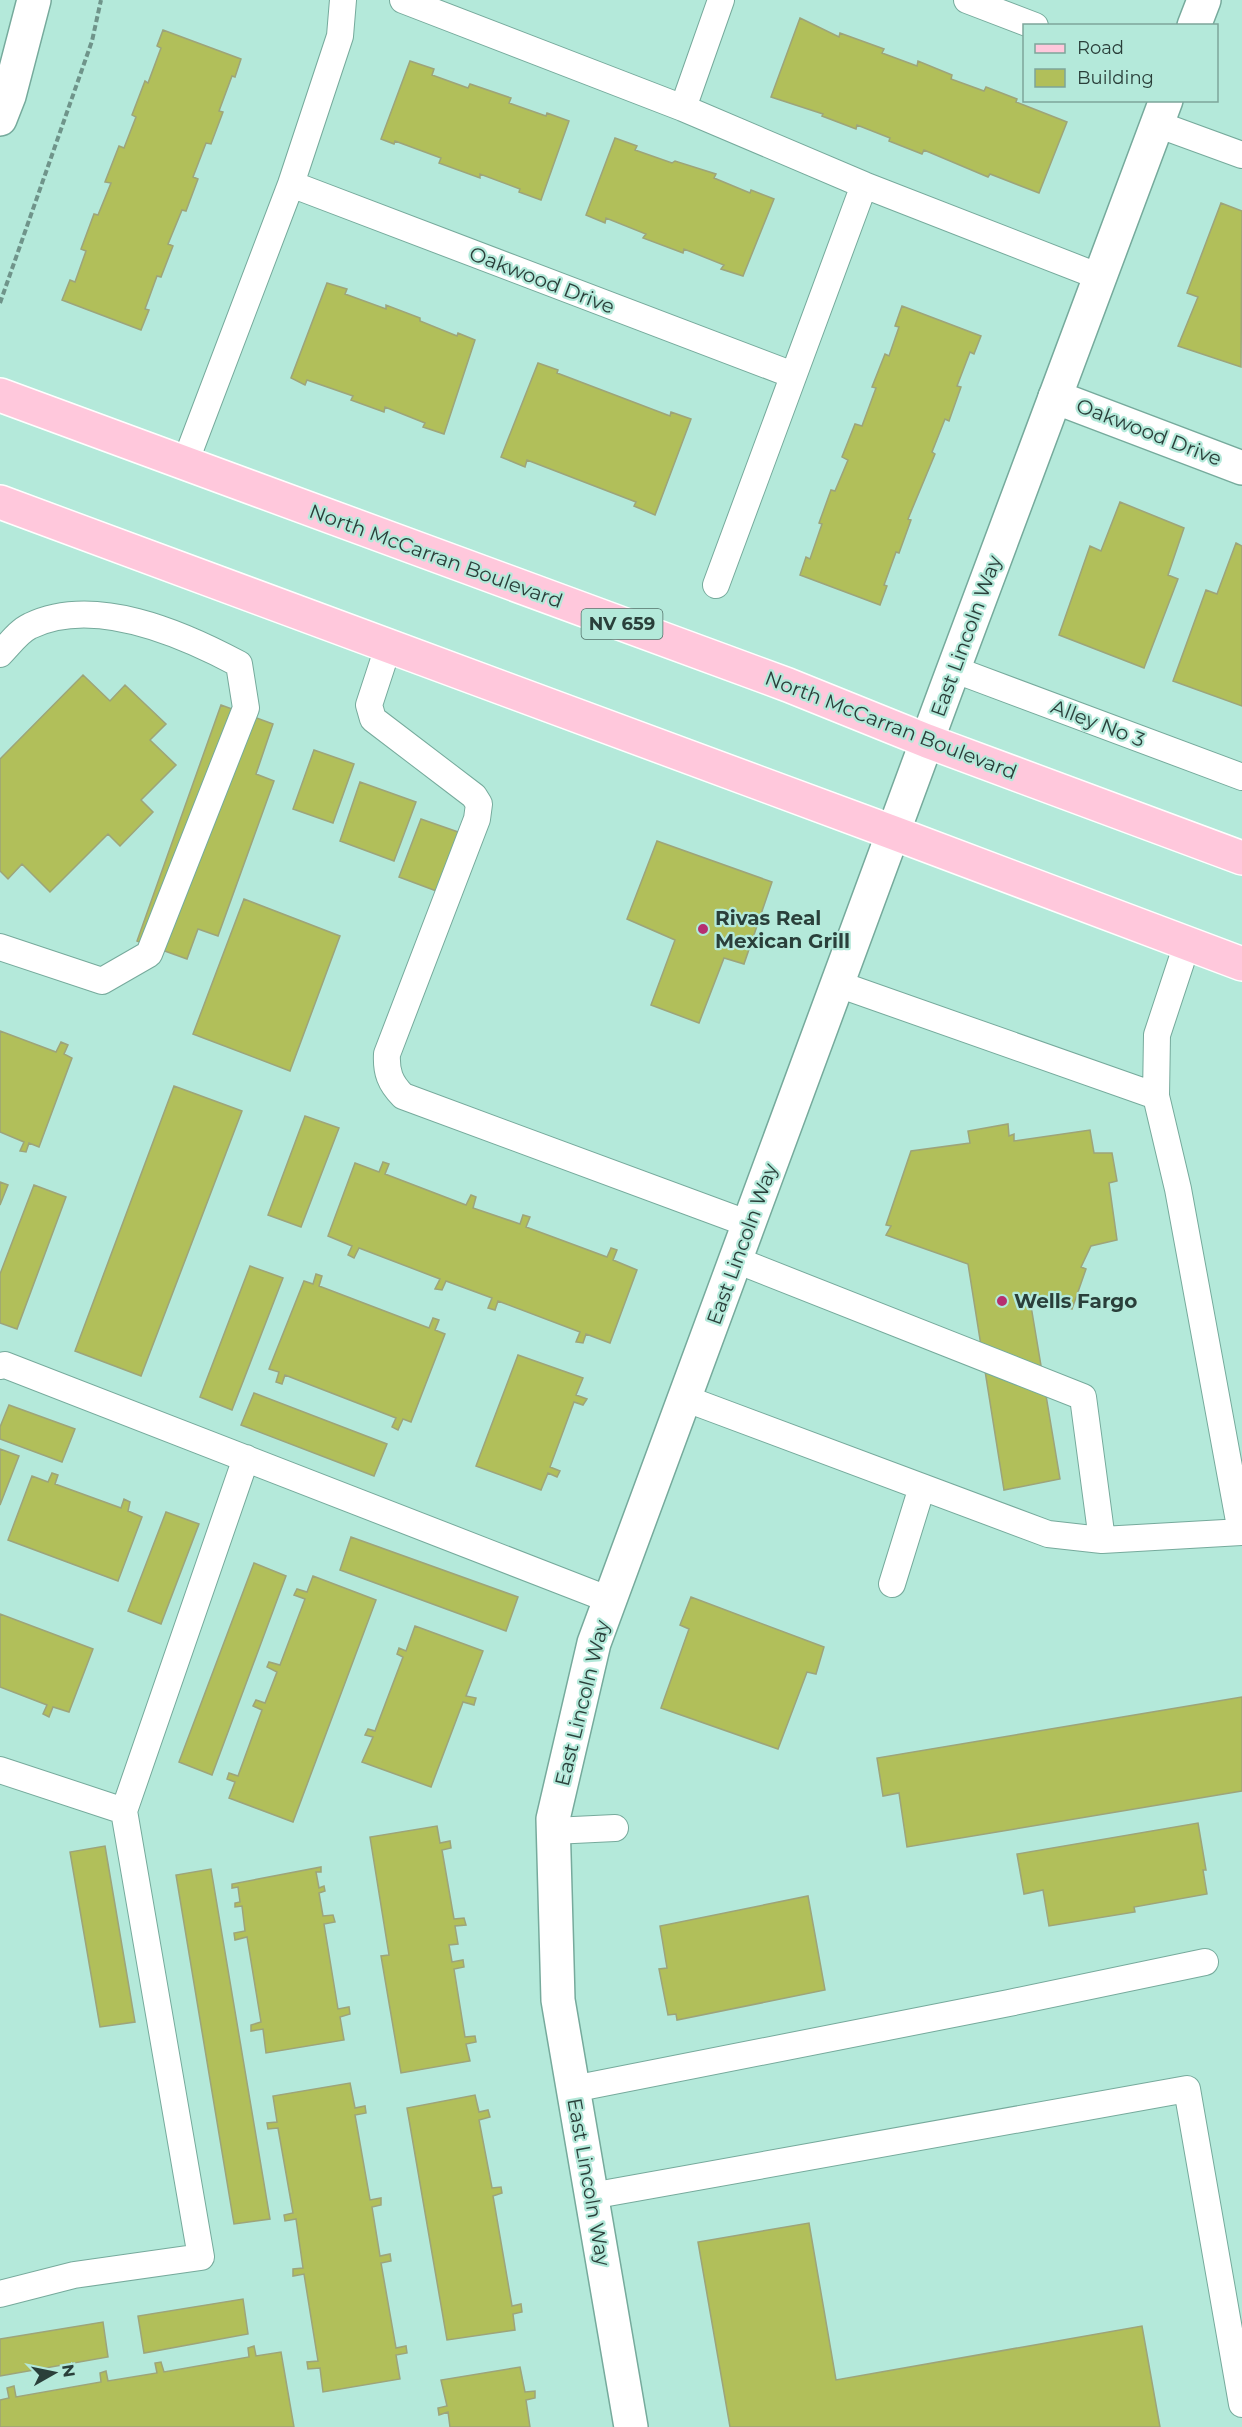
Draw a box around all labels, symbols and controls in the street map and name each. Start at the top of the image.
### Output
legend [1023,24,1218,102]
text: Road [1077,37,1124,59]
text: Building [1077,67,1154,89]
street label: Oakwood Drive [466,241,618,319]
street label: Oakwood Drive [1073,393,1225,471]
street label: North McCarran Boulevard [306,499,566,613]
street label: East Lincoln Way [926,552,1006,720]
road number: NV 659 [582,609,662,639]
street label: North McCarran Boulevard [762,666,1020,784]
street label: Alley No 3 [1048,694,1148,752]
place label: Rivas Real Mexican Grill [715,906,850,953]
marker: Rivas Real Mexican Grill [696,922,710,936]
street label: East Lincoln Way [702,1160,782,1328]
place label: Wells Fargo [1014,1289,1137,1313]
marker: Wells Fargo [995,1294,1009,1308]
street label: East Lincoln Way [550,1617,614,1788]
street label: East Lincoln Way [562,2096,616,2268]
north arrow [24,2343,84,2403]
text: N [58,2363,79,2379]

